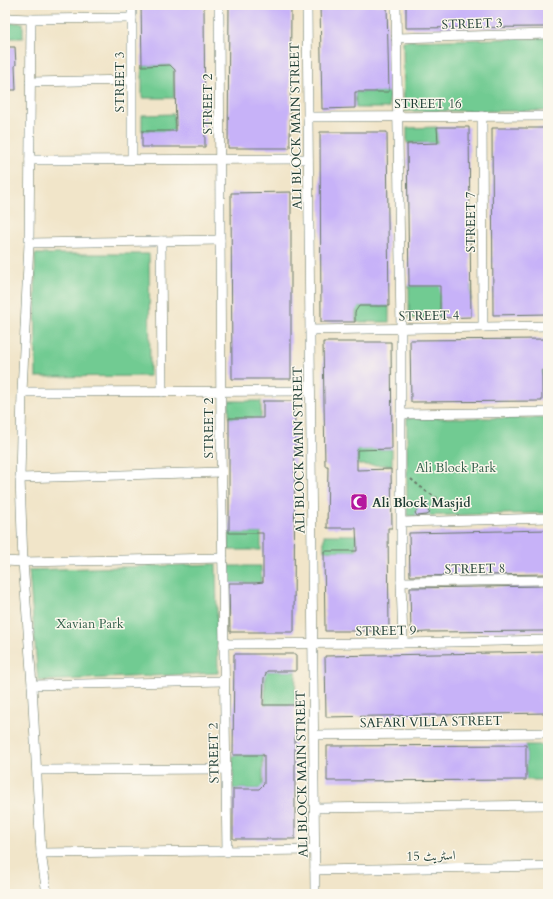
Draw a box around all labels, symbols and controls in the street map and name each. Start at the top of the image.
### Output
street label: STREET 3 [441,14,503,34]
street label: ALI BLOCK MAIN STREET [286,42,306,210]
street label: STREET 3 [111,52,129,112]
street label: STREET 2 [199,73,217,134]
street label: STREET 16 [394,95,462,113]
street label: STREET 7 [462,191,480,252]
street label: STREET 4 [398,306,460,326]
street label: ALI BLOCK MAIN STREET [289,366,309,534]
street label: STREET 2 [200,397,218,458]
park label: Ali Block Park [416,459,496,477]
mosque icon: Ali Block Masjid [349,492,369,512]
place label: Ali Block Masjid [372,494,471,512]
street label: STREET 8 [444,559,506,579]
park label: Xavian Park [56,615,124,633]
street label: STREET 9 [355,621,417,641]
street label: ALI BLOCK MAIN STREET [292,690,312,858]
street label: SAFARI VILLA STREET [360,712,503,732]
street label: STREET 2 [204,722,224,784]
street label: اسٹریٹ 15 [406,847,456,865]

